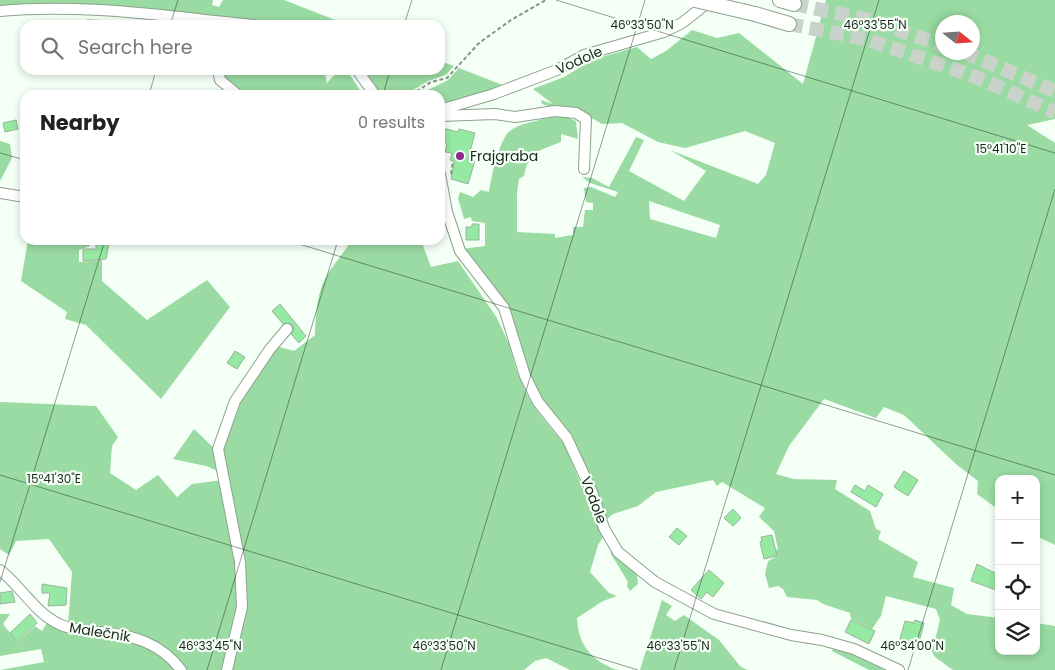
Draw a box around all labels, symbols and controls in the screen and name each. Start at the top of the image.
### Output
north arrow [935,15,980,60]
text: 46°33'50"N [610,16,674,33]
text: 46°33'55"N [843,16,907,33]
search box [20,20,445,75]
icon: search [38,34,66,62]
text: Search here [78,34,192,61]
street label: Vodole [553,41,606,79]
text: Nearby [40,108,120,137]
text: 0 results [358,111,425,134]
text: 15°41'10"E [976,140,1026,157]
place label: Frajgraba [470,146,538,166]
marker: Frajgraba [454,150,466,162]
text: 15°41'30"E [27,470,81,487]
street label: Vodole [576,474,612,527]
map controls [995,475,1040,655]
button: + [995,475,1040,520]
button: − [995,520,1040,565]
button: locate [995,565,1040,610]
button: layers [995,610,1040,655]
street label: Malečnik [68,617,133,647]
text: 46°33'45"N [178,637,242,654]
text: 46°33'50"N [412,637,476,654]
text: 46°33'55"N [646,637,710,654]
text: 46°34'00"N [880,637,944,654]

